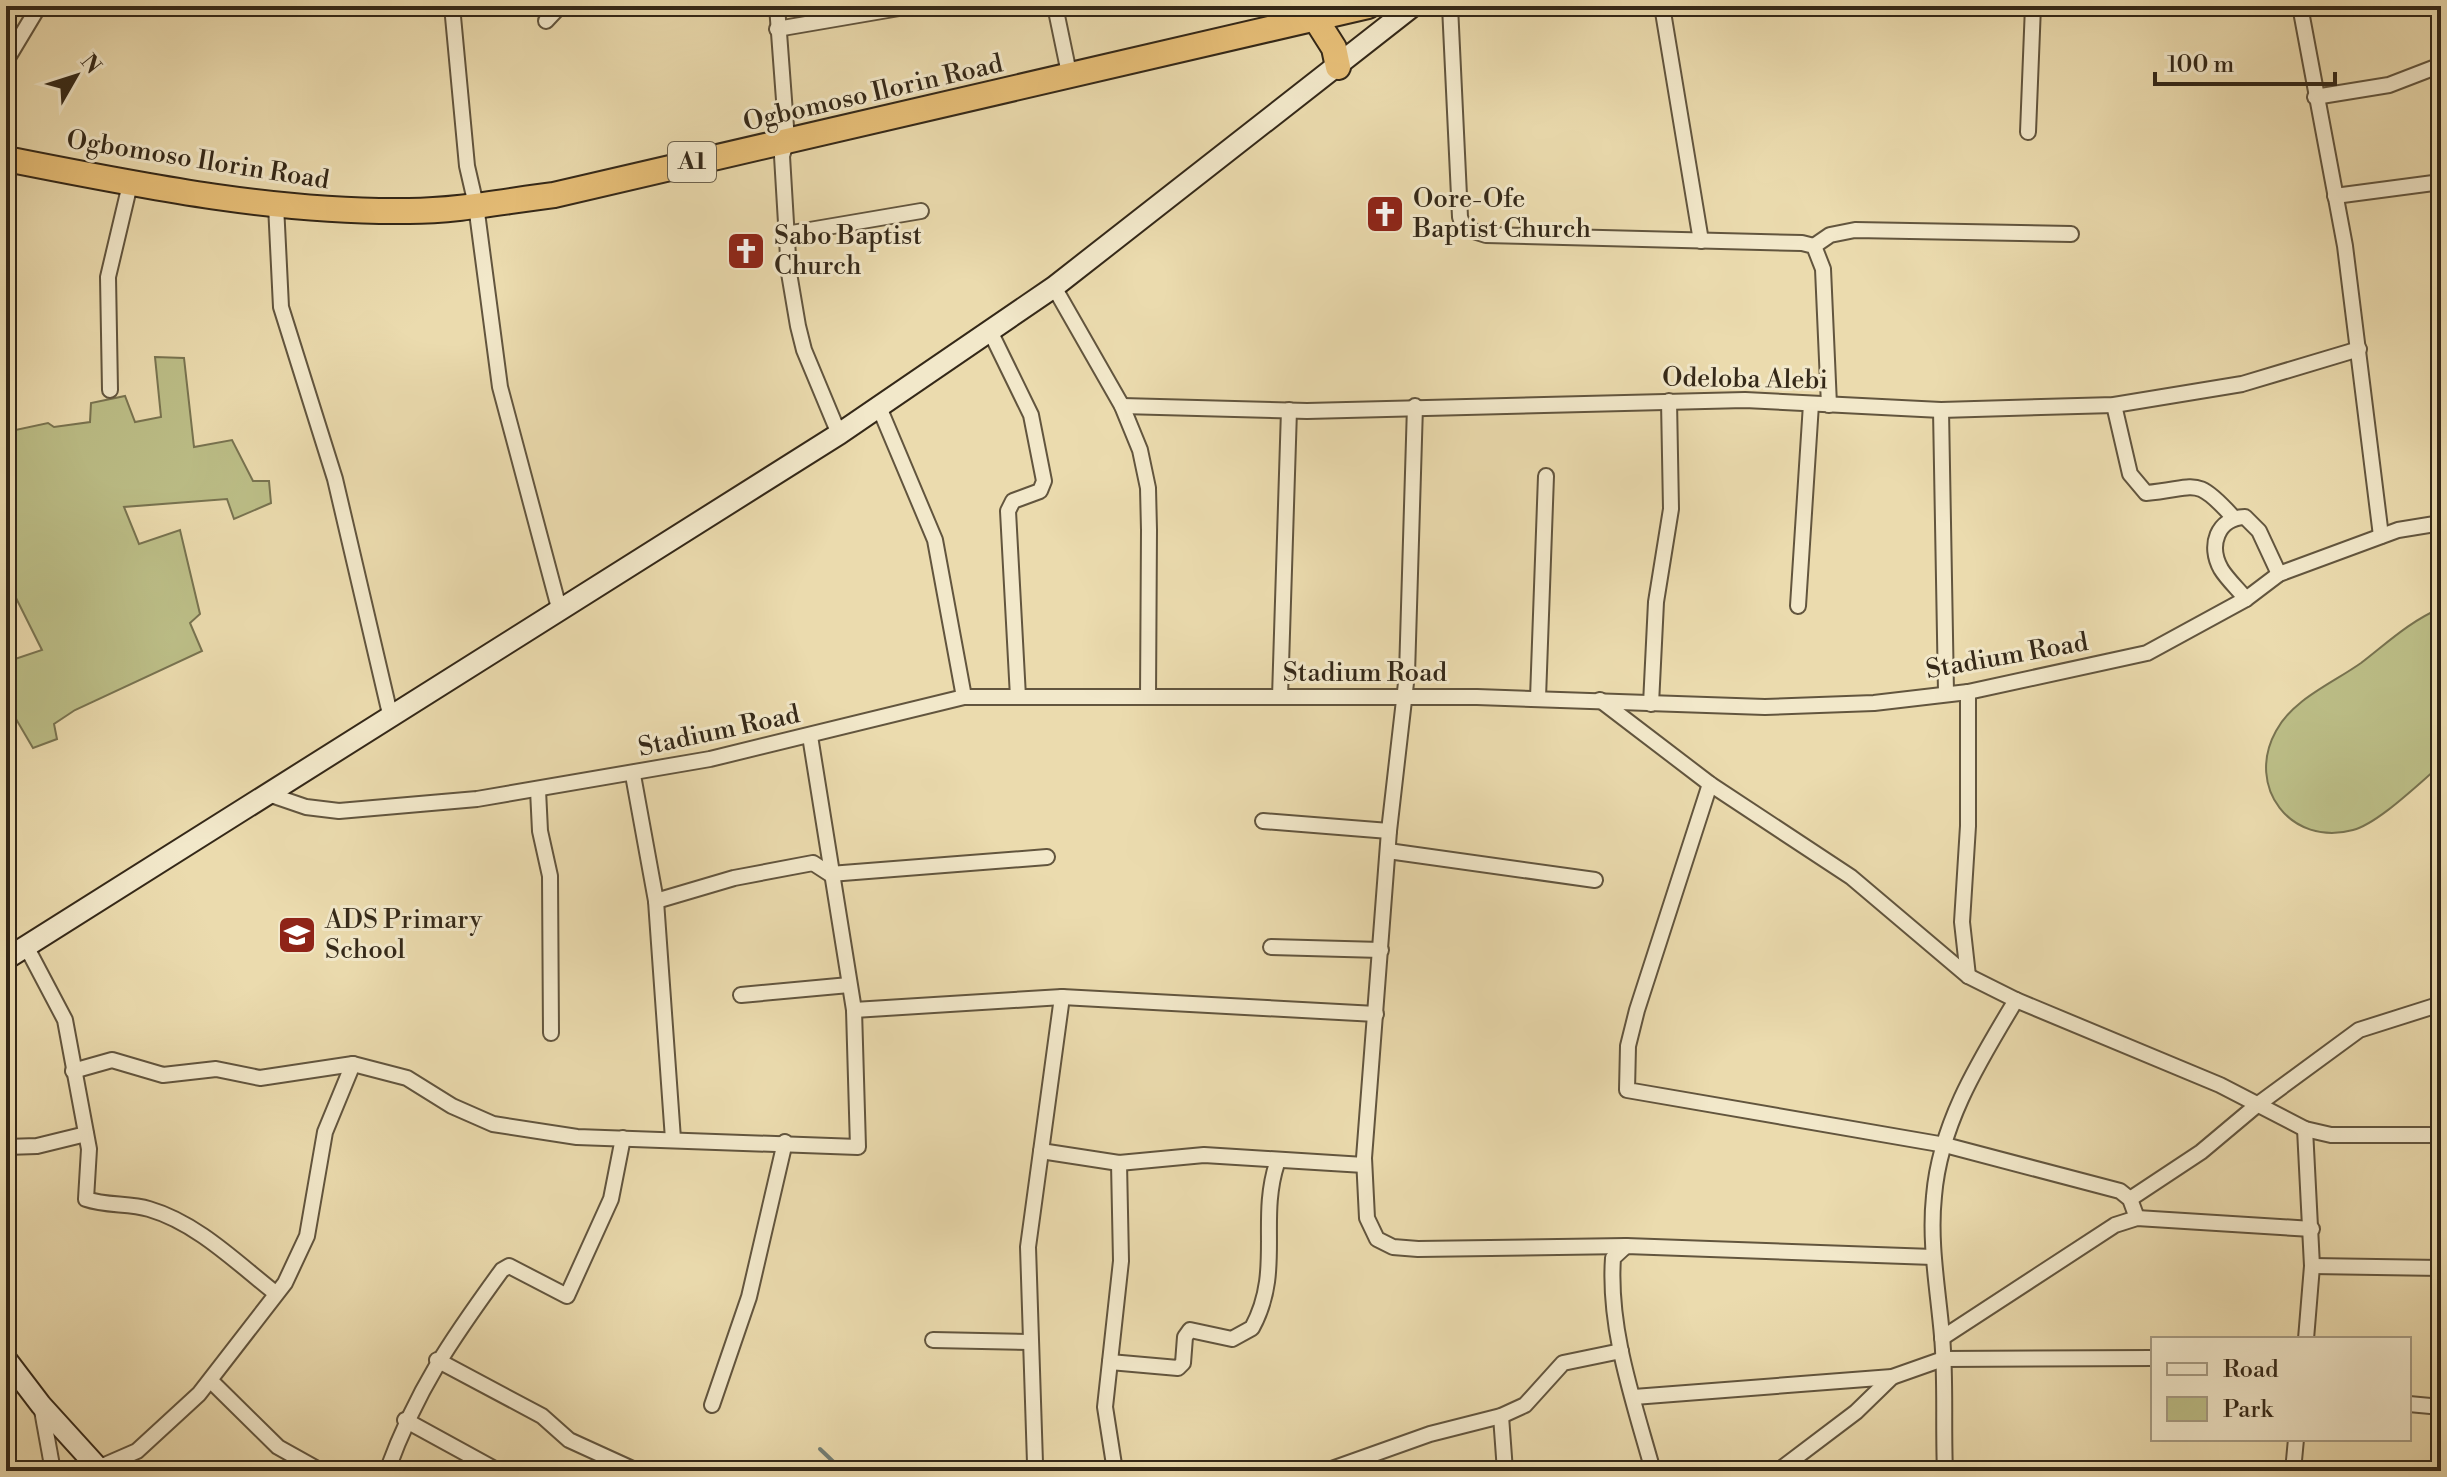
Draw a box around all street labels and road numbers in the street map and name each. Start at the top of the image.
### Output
street label: Ogbomoso Ilorin Road [740,47,1006,138]
street label: Ogbomoso Ilorin Road [64,123,332,197]
road number: A1 [668,142,716,182]
street label: Odeloba Alebi [1662,362,1828,396]
street label: Stadium Road [1923,626,2091,686]
street label: Stadium Road [1283,657,1447,689]
street label: Stadium Road [635,698,803,764]

